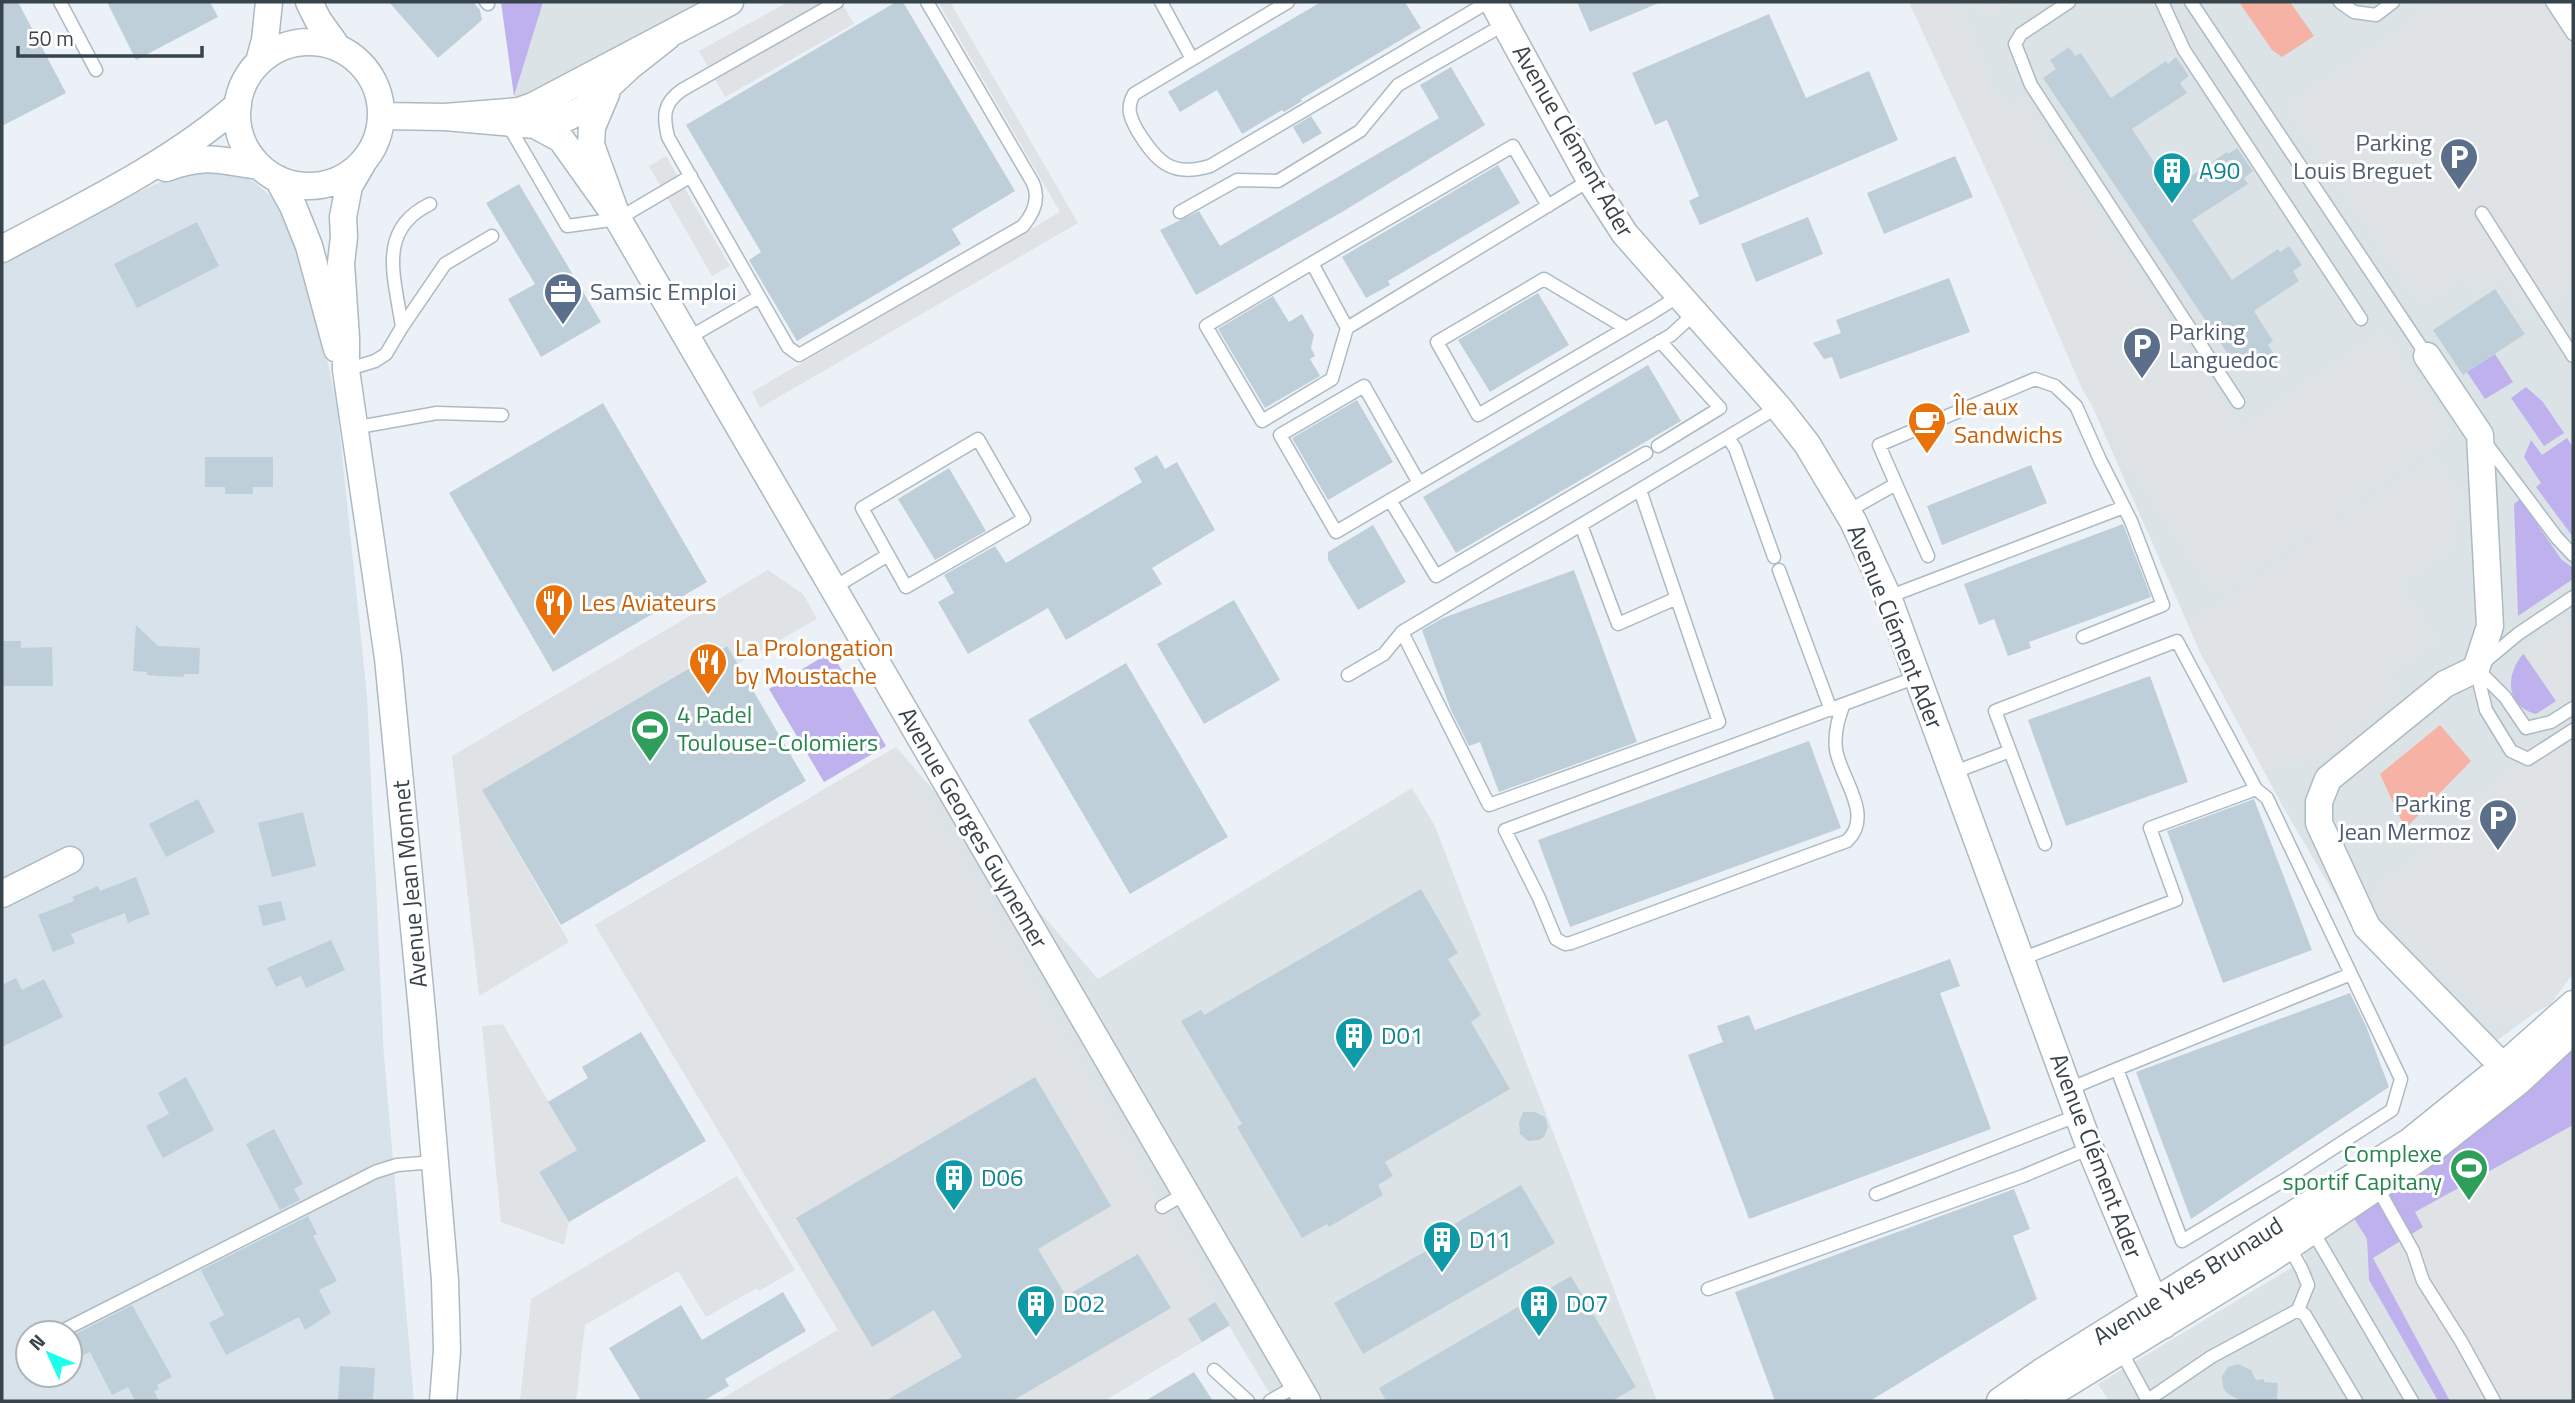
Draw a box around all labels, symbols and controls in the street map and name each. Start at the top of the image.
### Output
scale bar [18,14,201,58]
text: 50 m [28,22,74,54]
street label: Avenue Clément Ader [1504,38,1644,243]
place label: Parking Louis Breguet [2293,124,2433,188]
parking icon: Parking Louis Breguet [2438,136,2480,191]
building icon: A90 [2151,150,2193,205]
place label: A90 [2199,152,2240,188]
office icon: Samsic Emploi [542,271,584,326]
place label: Samsic Emploi [590,273,737,309]
place label: Parking Languedoc [2169,313,2278,377]
parking icon: Parking Languedoc [2121,325,2163,380]
place label: Île aux Sandwichs [1952,388,2063,452]
cafe icon: Île aux Sandwichs [1906,400,1948,455]
street label: Avenue Clément Ader [1839,519,1953,734]
restaurant icon: Les Aviateurs [533,582,575,637]
place label: Les Aviateurs [581,584,716,620]
place label: La Prolongation by Moustache [735,629,893,693]
restaurant icon: La Prolongation by Moustache [687,641,729,696]
place label: 4 Padel Toulouse-Colomiers [677,696,878,760]
street label: Avenue Georges Guynemer [890,700,1058,955]
sports icon: 4 Padel Toulouse-Colomiers [629,708,671,763]
street label: Avenue Jean Monnet [382,778,436,989]
place label: Parking Jean Mermoz [2338,785,2471,849]
parking icon: Parking Jean Mermoz [2477,797,2519,852]
building icon: D01 [1333,1015,1375,1070]
place label: D01 [1381,1017,1423,1053]
street label: Avenue Clément Ader [2041,1048,2153,1263]
place label: Complexe sportif Capitany [2283,1135,2442,1199]
sports icon: Complexe sportif Capitany [2448,1147,2490,1202]
building icon: D06 [933,1157,975,1212]
place label: D06 [981,1159,1023,1195]
street label: Avenue Yves Brunaud [2085,1207,2290,1353]
building icon: D11 [1421,1219,1463,1274]
place label: D11 [1469,1221,1511,1257]
building icon: D02 [1015,1283,1057,1338]
building icon: D07 [1518,1283,1560,1338]
place label: D02 [1063,1285,1105,1321]
place label: D07 [1566,1285,1608,1321]
north arrow [14,1319,84,1389]
text: N [21,1327,51,1357]

